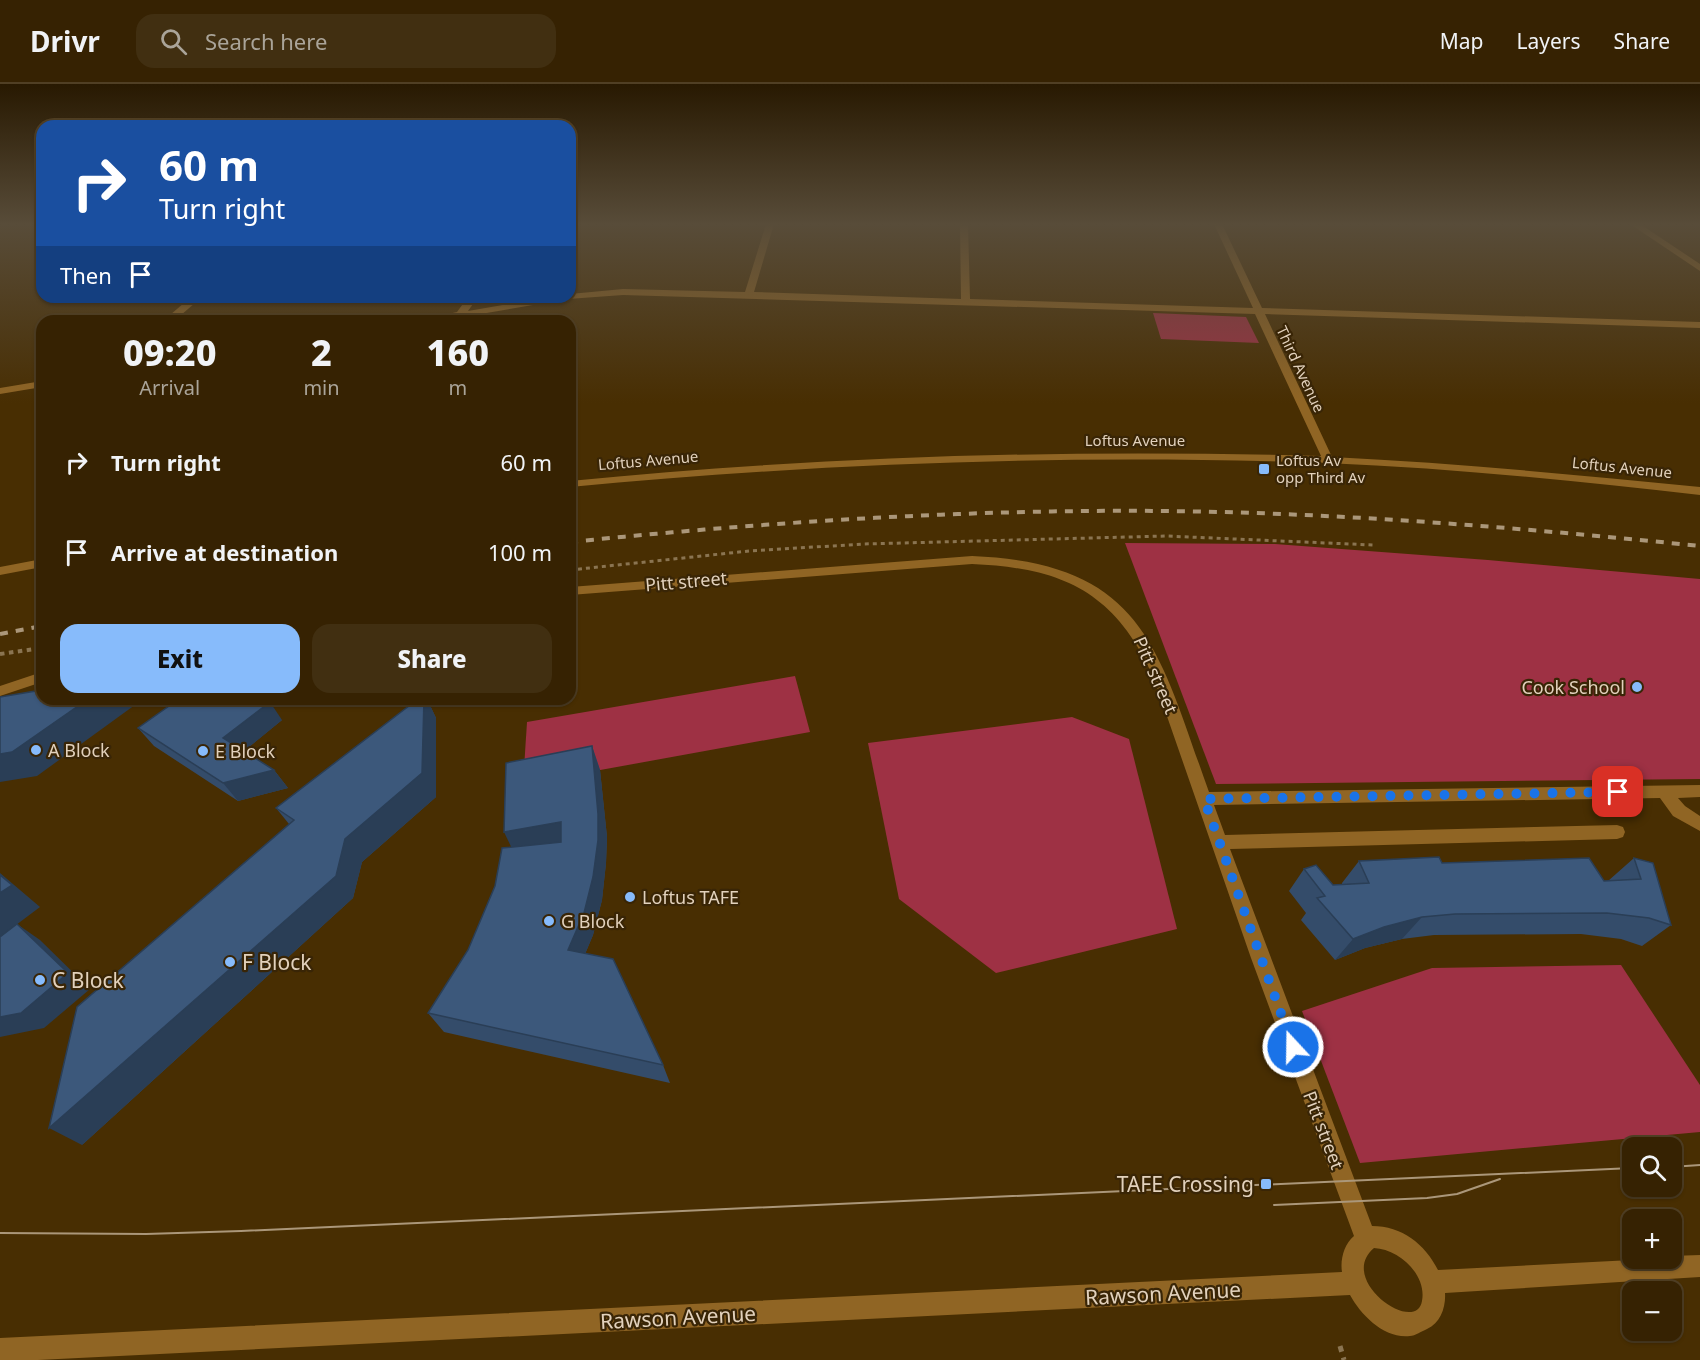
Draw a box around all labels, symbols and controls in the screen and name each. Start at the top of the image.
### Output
search box [136,14,556,68]
text: Drivr [30,22,100,60]
icon: search [157,25,190,58]
text: Search here [205,26,327,56]
text: Map [1440,27,1484,55]
text: Layers [1517,27,1581,55]
text: Share [1614,27,1670,55]
text: 60 m [159,136,259,193]
icon: right [60,144,138,222]
text: Turn right [159,190,285,227]
icon: arrive [124,258,157,291]
text: Then [60,260,112,290]
street label: Third Avenue [1272,323,1330,415]
text: 09:20 [123,328,216,377]
text: 2 [311,328,332,377]
text: 160 [427,328,489,377]
text: Arrival [139,374,200,401]
text: min [303,374,340,401]
text: m [448,374,467,401]
street label: Loftus Avenue [1085,430,1185,450]
icon: right [60,446,93,479]
street label: Loftus Avenue [597,446,699,474]
text: Turn right [111,447,221,477]
text: 60 m [501,447,552,477]
place label: Loftus Av opp Third Av [1276,450,1366,487]
street label: Loftus Avenue [1571,452,1673,482]
marker: Loftus Av opp Third Av [1257,462,1271,476]
icon: arrive [60,536,93,569]
text: Arrive at destination [111,537,338,567]
text: 100 m [488,537,552,567]
street label: Pitt street [644,565,728,597]
button: Exit [60,624,300,693]
button: Share [312,624,552,693]
street label: Pitt street [1128,633,1184,718]
place label: Cook School [1521,675,1625,699]
marker: Cook School [1630,680,1644,694]
place label: A Block [48,738,110,762]
place label: E Block [215,739,276,763]
marker: A Block [29,743,43,757]
marker: E Block [196,744,210,758]
pin [1592,766,1643,817]
icon: arrive [1601,775,1634,808]
place label: Loftus TAFE [642,885,739,909]
marker: Loftus TAFE [623,890,637,904]
place label: G Block [561,909,625,933]
marker: G Block [542,914,556,928]
place label: F Block [242,948,312,976]
marker: F Block [223,955,237,969]
place label: C Block [52,966,125,994]
marker: C Block [33,973,47,987]
position arrow [1261,1015,1325,1079]
street label: Pitt street [1298,1087,1350,1173]
map controls [1622,1137,1682,1341]
button: search [1622,1137,1682,1197]
place label: TAFE Crossing [1117,1170,1254,1198]
marker: TAFE Crossing [1259,1177,1273,1191]
button: + [1622,1209,1682,1269]
street label: Rawson Avenue [1084,1275,1242,1311]
button: − [1622,1281,1682,1341]
street label: Rawson Avenue [599,1299,757,1335]

